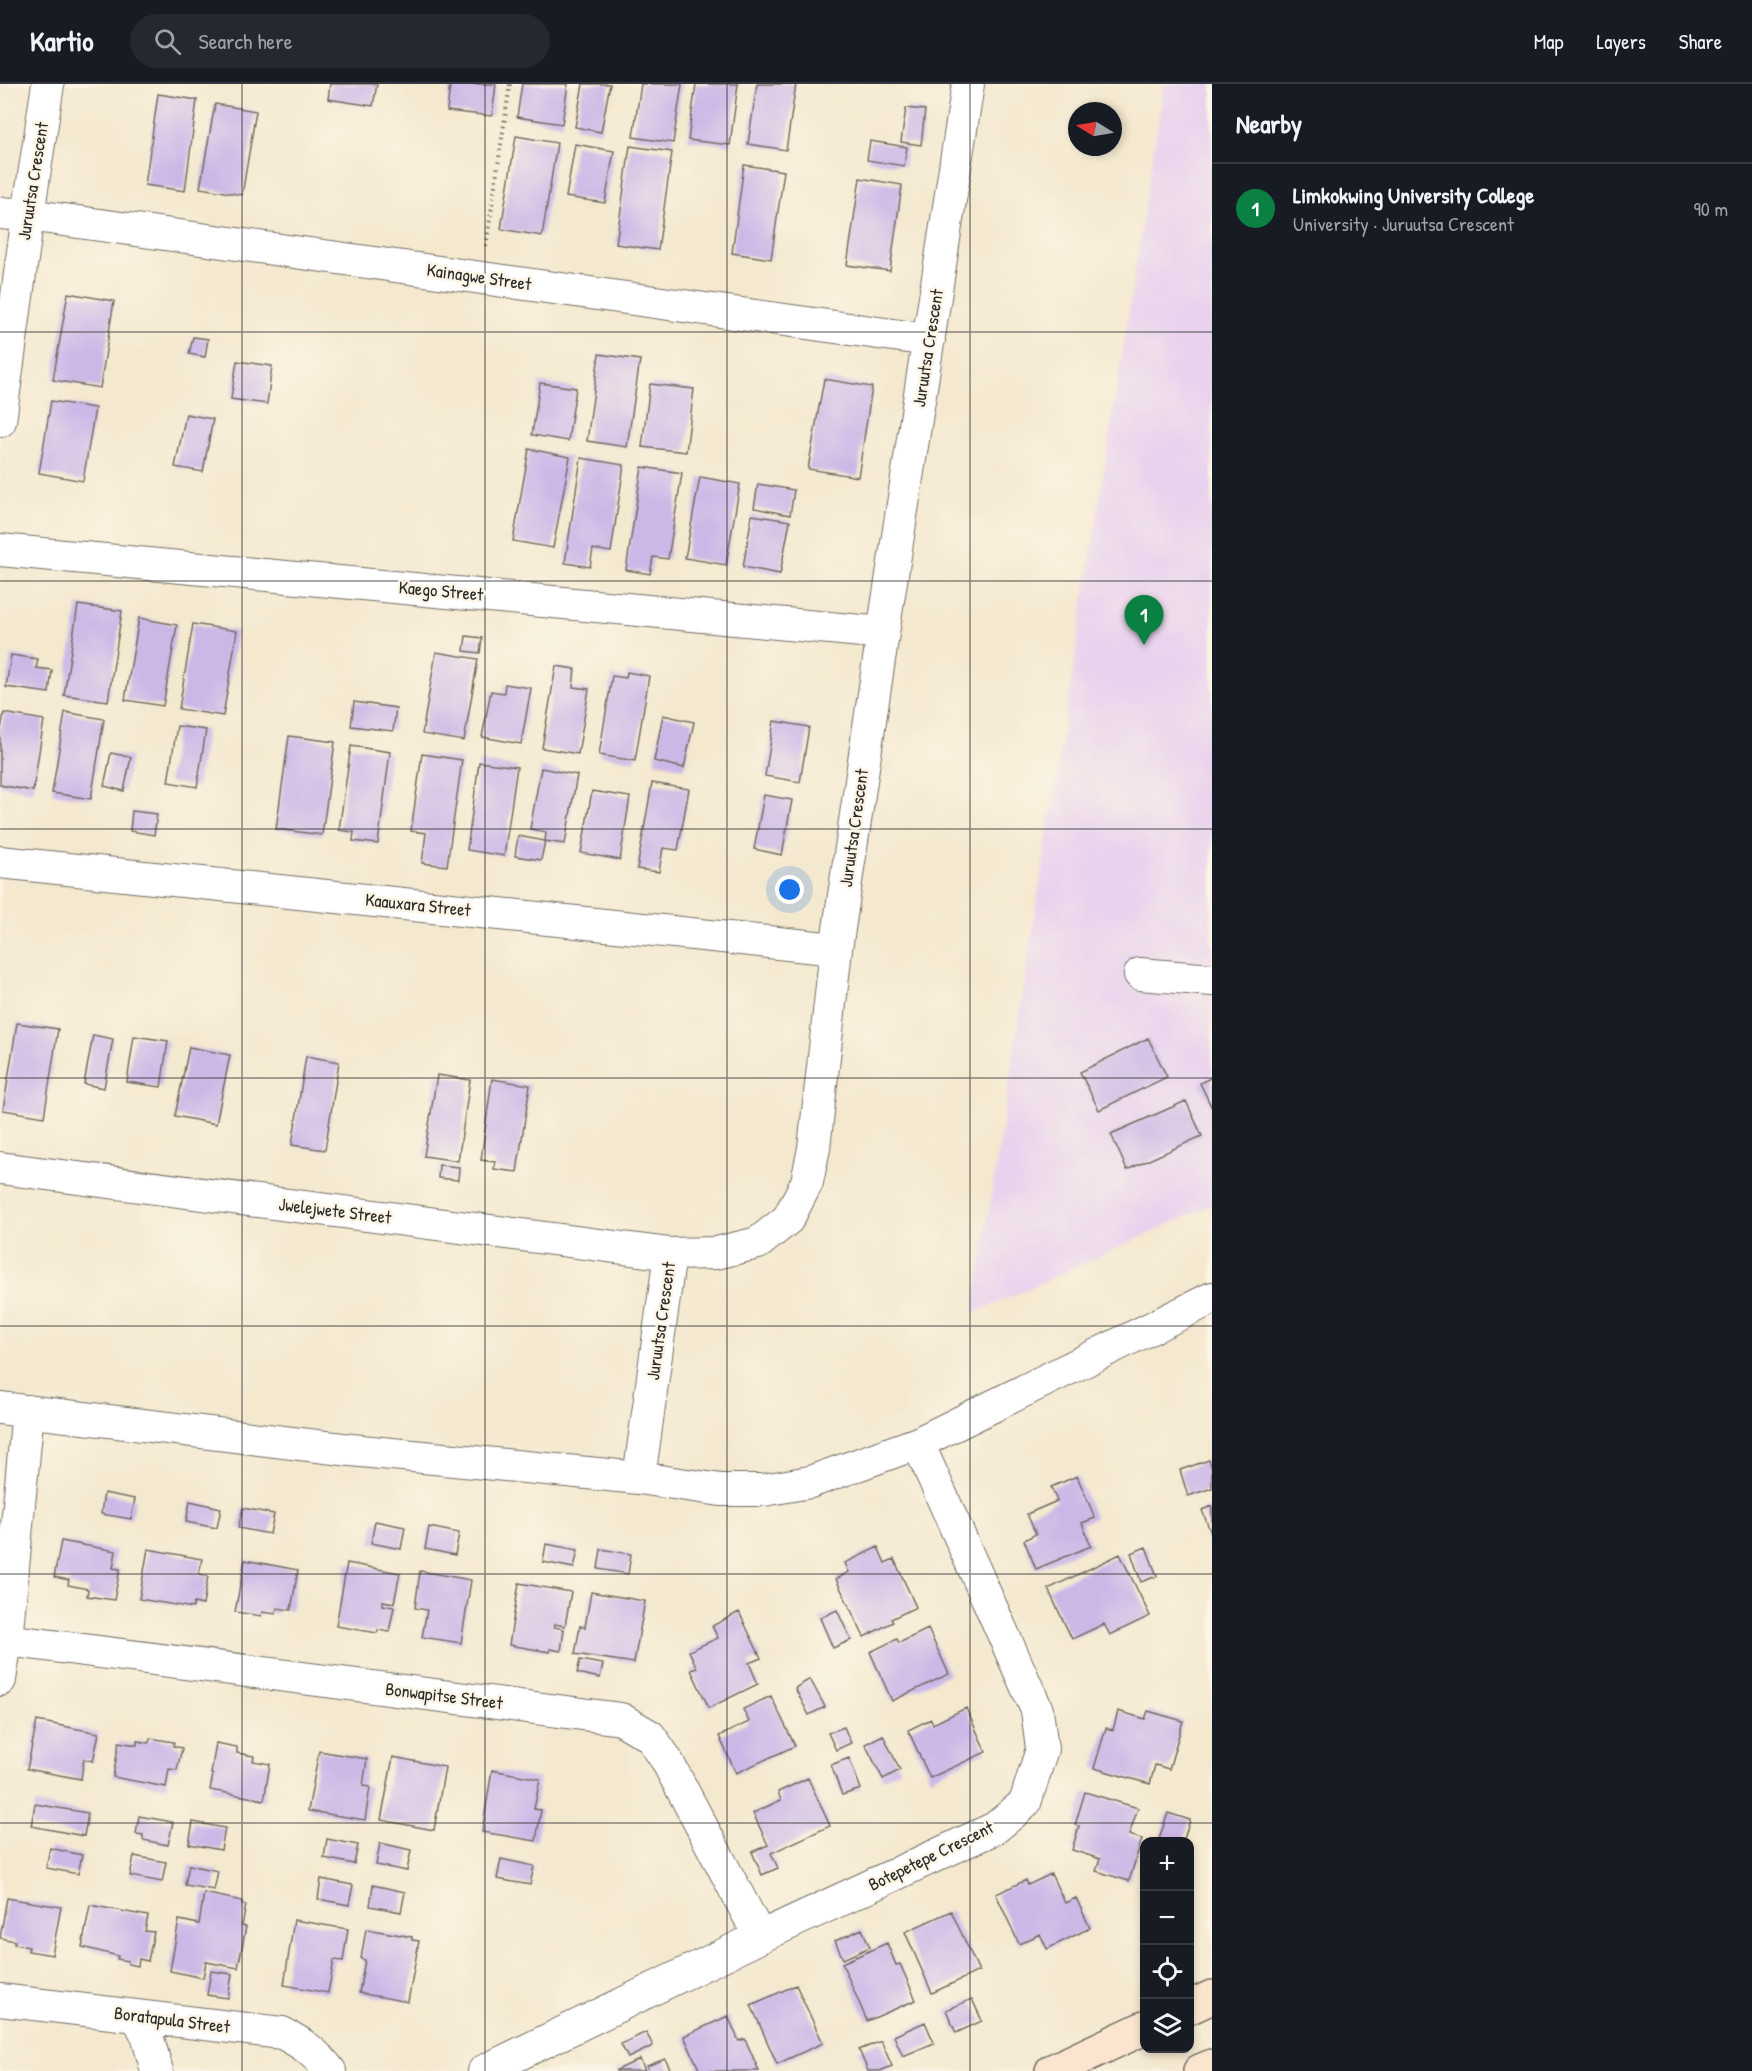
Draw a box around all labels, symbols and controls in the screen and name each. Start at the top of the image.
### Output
search box [130,14,550,68]
text: Kartio [30,22,94,60]
icon: search [151,25,184,58]
text: Search here [199,26,293,56]
text: Map [1534,27,1563,56]
text: Layers [1596,27,1646,56]
text: Share [1679,27,1722,56]
north arrow [1068,102,1122,156]
text: Nearby [1236,106,1302,141]
street label: Juruutsa Crescent [11,119,54,242]
text: Limkokwing University College [1293,180,1534,210]
text: 1 [1252,195,1259,222]
text: 90 m [1694,195,1728,222]
text: University · Juruutsa Crescent [1293,210,1514,237]
street label: Kainagwe Street [425,257,534,296]
street label: Juruutsa Crescent [906,286,949,409]
street label: Kaego Street [398,574,485,607]
pin: 1 [1124,596,1164,645]
street label: Juruutsa Crescent [833,767,874,889]
your location [775,875,804,904]
street label: Kaauxara Street [364,887,473,923]
street label: Jwelejwete Street [277,1191,394,1230]
street label: Juruutsa Crescent [640,1260,681,1382]
street label: Bonwapitse Street [384,1676,505,1715]
street label: Botepetepe Crescent [864,1814,998,1897]
map controls [1140,1837,1194,2053]
button: + [1140,1837,1194,1891]
button: − [1140,1891,1194,1945]
button: locate [1140,1945,1194,1999]
button: layers [1140,1999,1194,2053]
street label: Boratapula Street [113,2000,232,2039]

